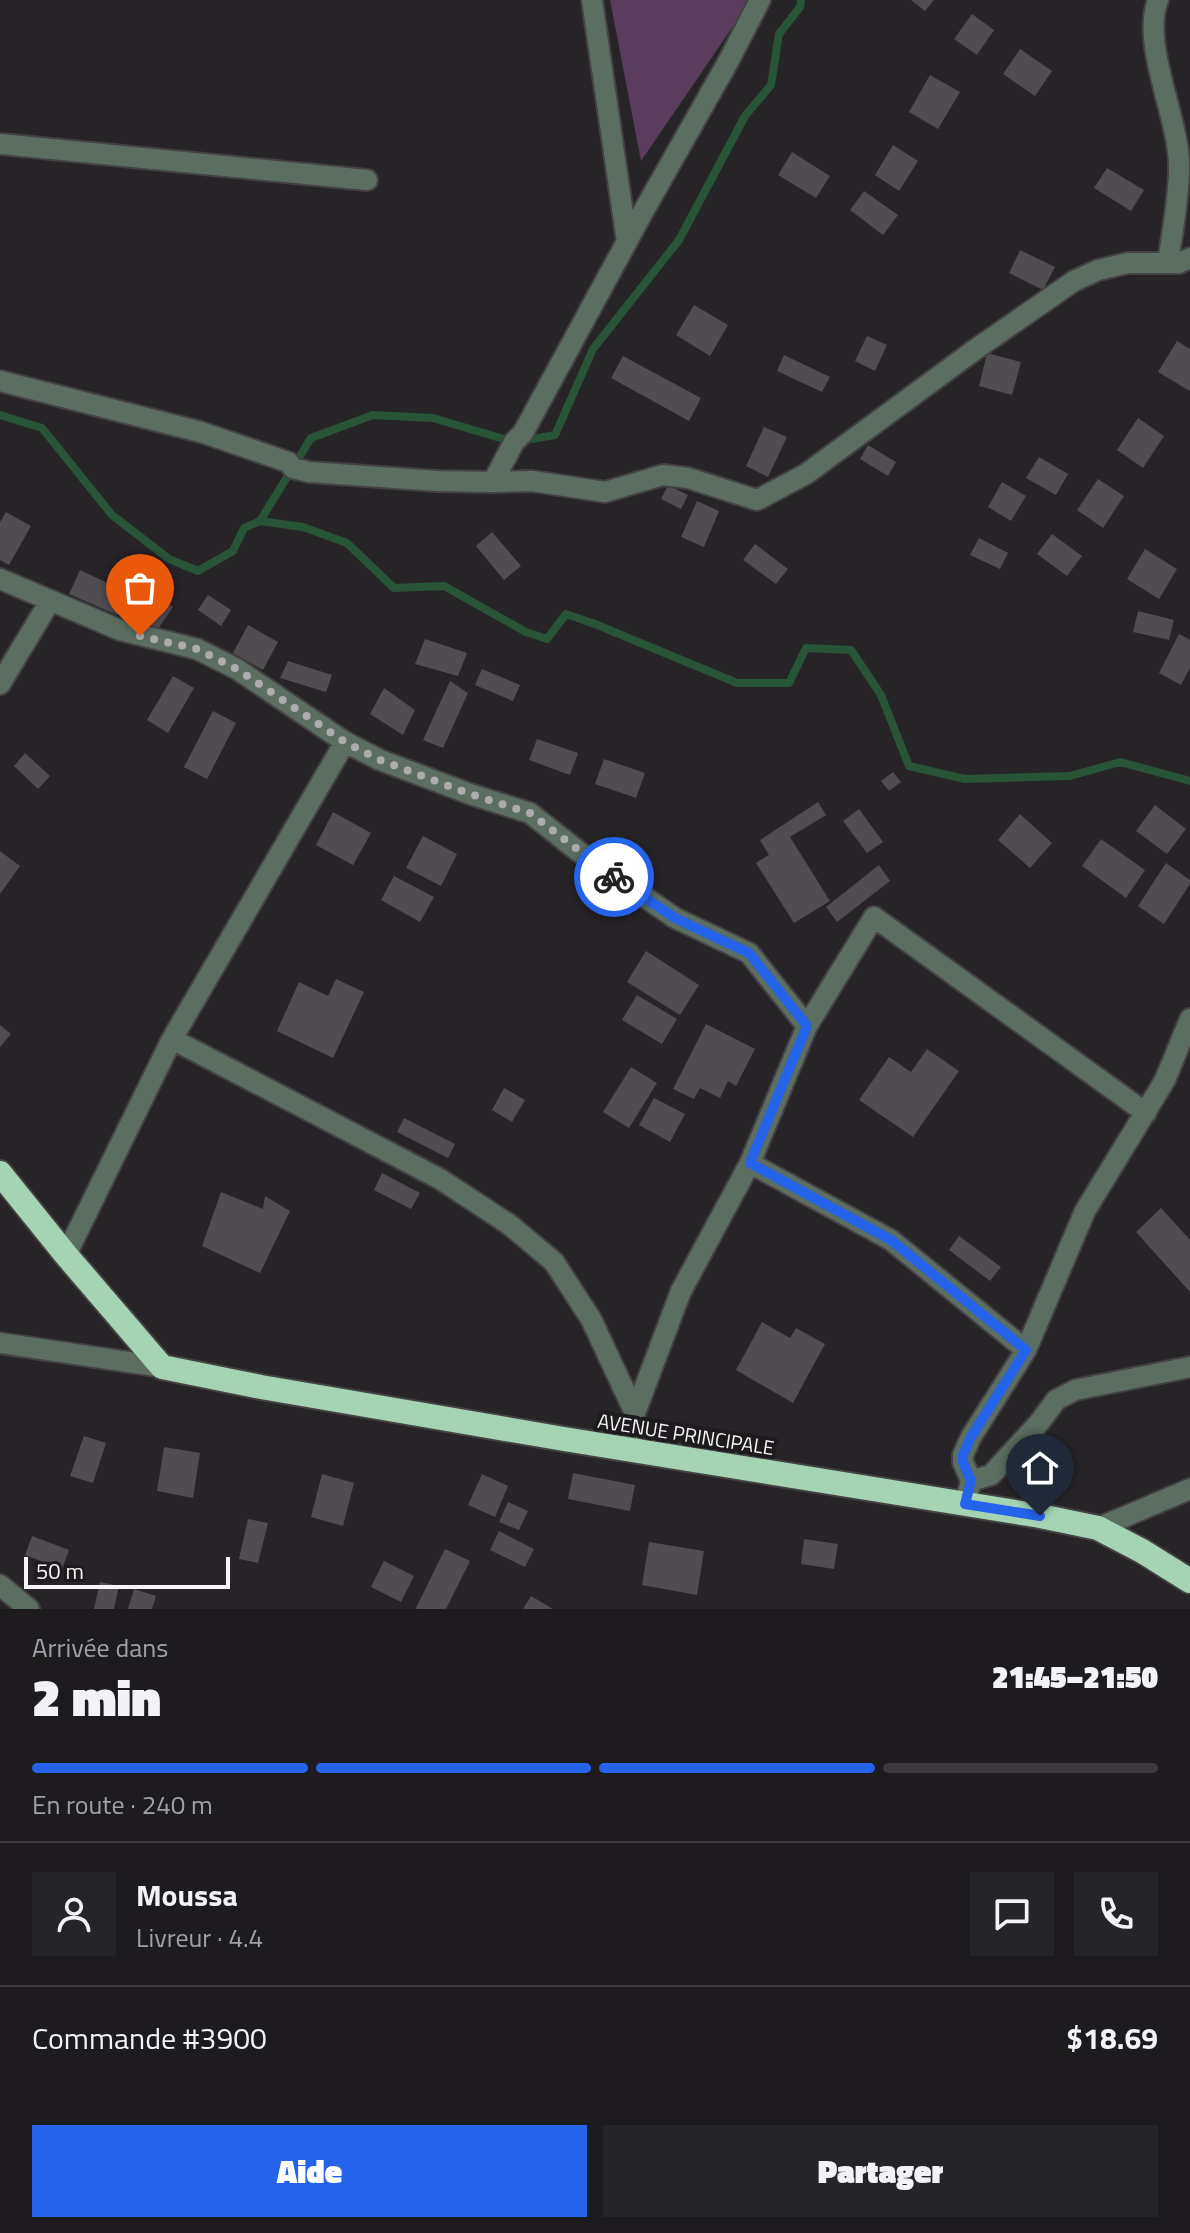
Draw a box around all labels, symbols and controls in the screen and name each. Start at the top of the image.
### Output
pin [106,554,174,636]
icon: bag [118,566,162,610]
courier [574,837,654,917]
icon: bike [592,855,636,899]
street label: AVENUE PRINCIPALE [596,1405,776,1463]
pin [1006,1434,1074,1516]
icon: home [1018,1446,1062,1490]
scale bar [24,1553,230,1589]
text: 50 m [36,1554,84,1588]
text: Arrivée dans [32,1628,168,1667]
text: 21:45–21:50 [992,1654,1158,1700]
text: 2 min [32,1657,161,1736]
text: En route · 240 m [32,1785,213,1824]
button: person [32,1872,116,1956]
text: Moussa [136,1872,238,1918]
button: chat [970,1872,1054,1956]
button: phone [1074,1872,1158,1956]
text: Livreur · 4.4 [136,1918,263,1957]
text: Commande #3900 [32,2015,267,2061]
text: $18.69 [1066,2015,1158,2061]
button: Aide [32,2125,587,2217]
button: Partager [603,2125,1158,2217]

